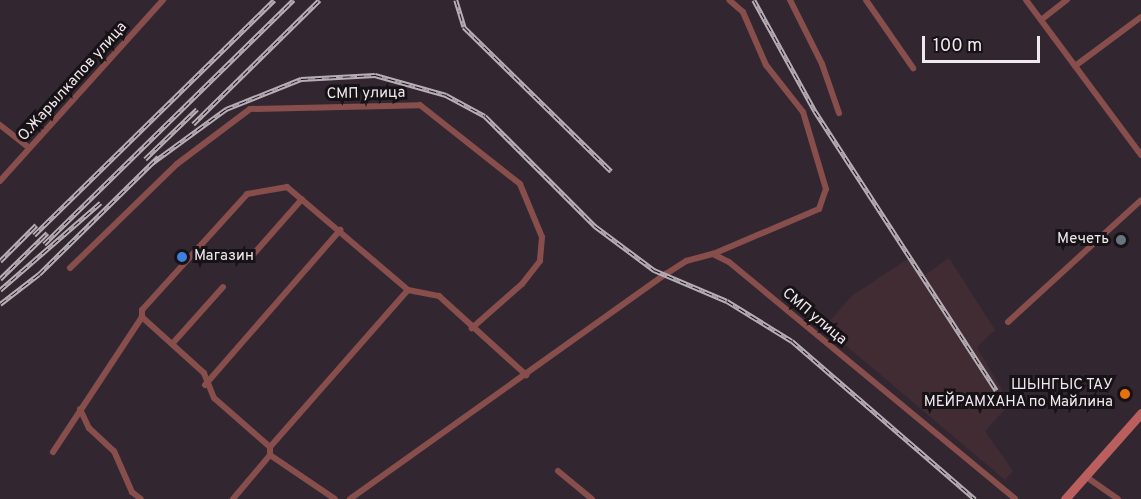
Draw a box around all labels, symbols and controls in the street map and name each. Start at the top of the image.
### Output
street label: О.Жарылкапов улица [15,19,131,145]
scale bar [925,24,1044,62]
text: 100 m [933,35,982,58]
street label: СМП улица [327,84,405,104]
place label: Мечеть [1057,231,1109,249]
marker: Мечеть [1114,233,1128,247]
place label: Магазин [194,248,254,266]
marker: Магазин [175,250,189,264]
street label: СМП улица [778,285,850,349]
place label: ШЫНГЫС ТАУ МЕЙРАМХАНА по Майлина [923,376,1113,411]
marker: ШЫНГЫС ТАУ МЕЙРАМХАНА по Майлина [1118,387,1132,401]

